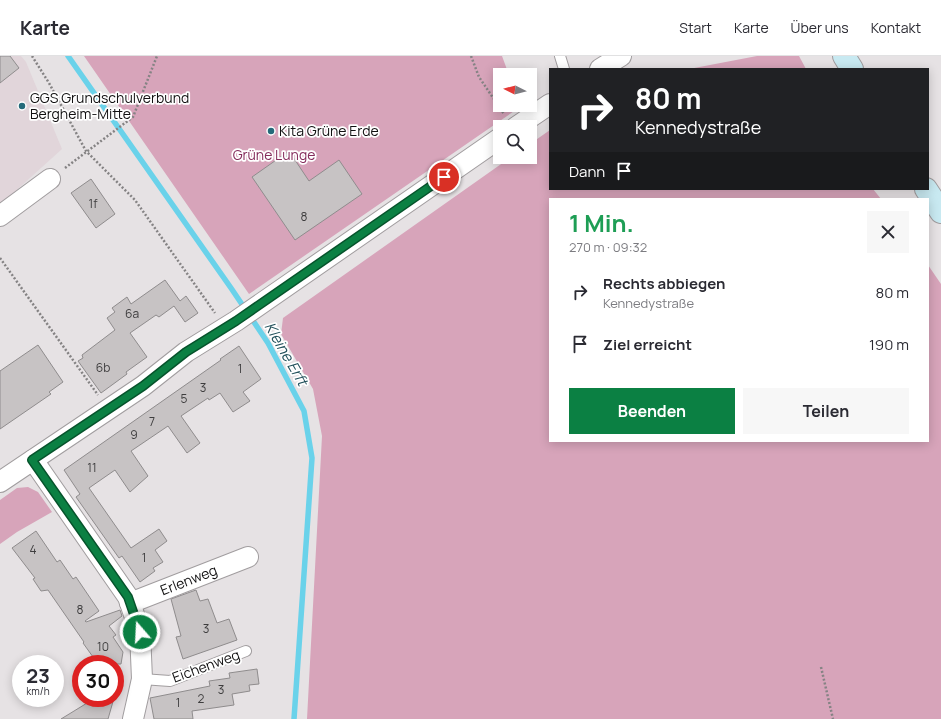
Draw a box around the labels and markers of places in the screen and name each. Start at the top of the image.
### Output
place label: GGS Grundschulverbund Bergheim-Mitte [30,88,189,123]
marker: GGS Grundschulverbund Bergheim-Mitte [17,101,27,111]
place label: Kita Grüne Erde [279,121,379,140]
marker: Kita Grüne Erde [266,126,276,136]
pin [427,160,461,194]

